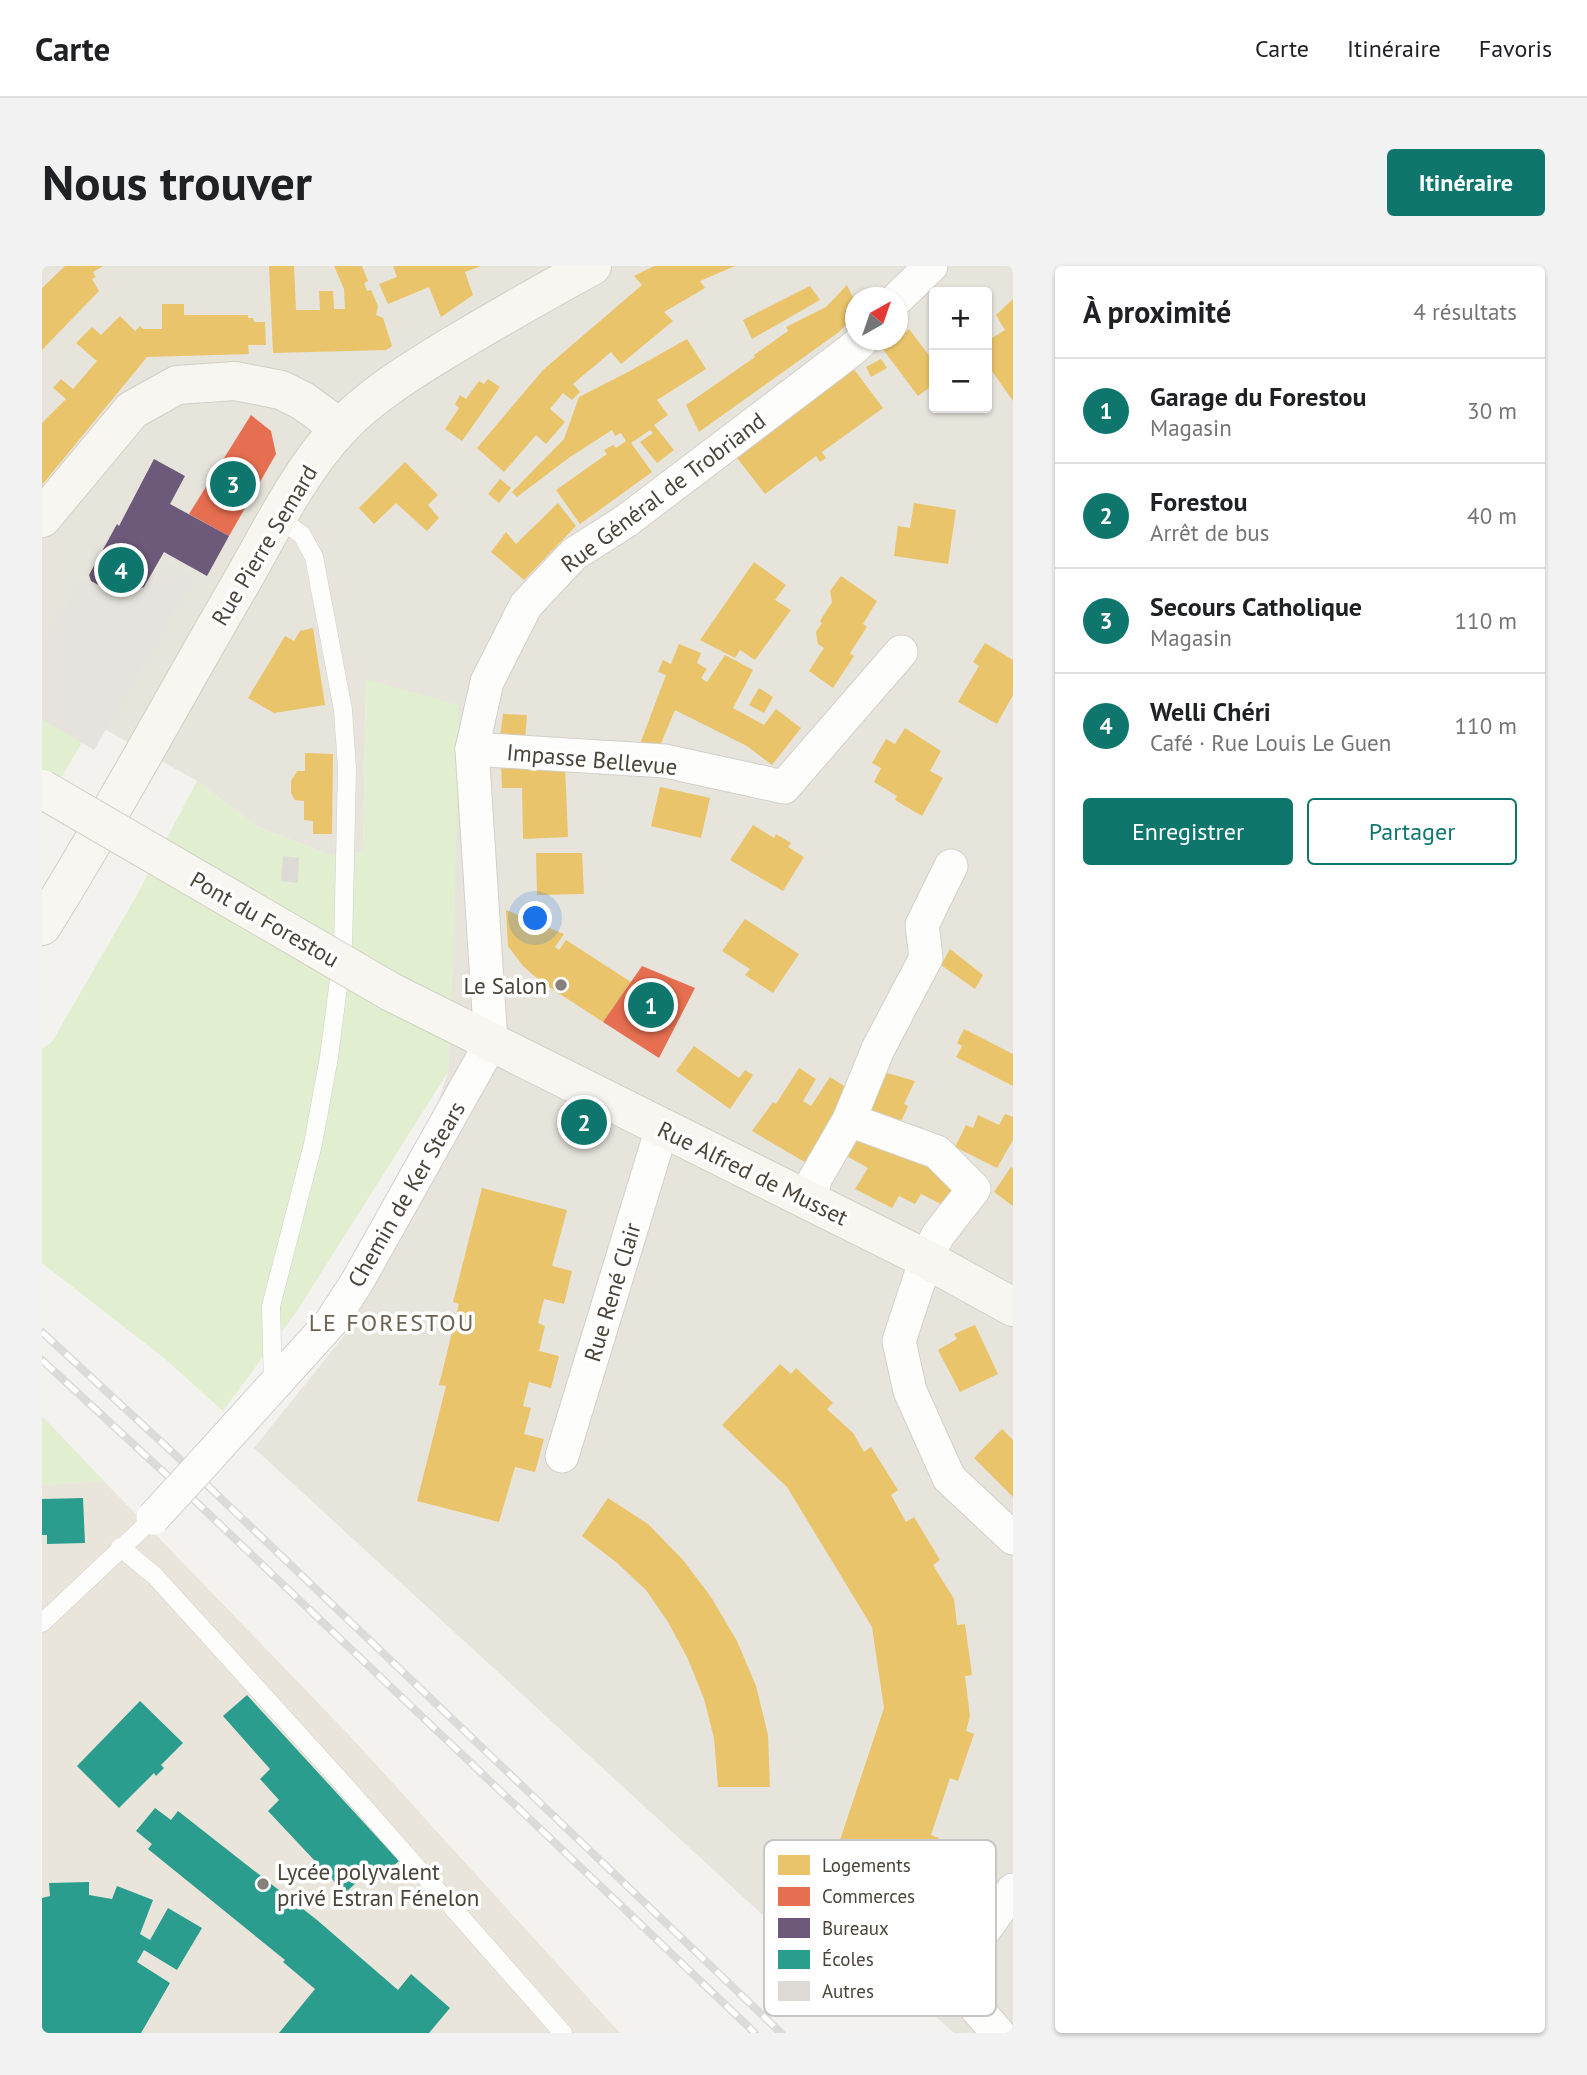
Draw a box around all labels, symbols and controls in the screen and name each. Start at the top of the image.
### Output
text: Carte [35,27,110,70]
text: Carte [1255,33,1309,64]
text: Itinéraire [1347,33,1441,64]
text: Favoris [1479,33,1552,64]
button: Itinéraire [1387,149,1545,216]
text: Nous trouver [42,150,312,214]
north arrow [845,287,908,350]
map controls [929,287,992,413]
button: + [929,287,992,350]
text: À proximité [1083,292,1231,331]
text: 4 résultats [1413,297,1517,326]
button: − [929,350,992,413]
text: Garage du Forestou [1150,380,1366,413]
text: 1 [1099,396,1113,425]
text: 30 m [1467,396,1517,425]
street label: Rue Général de Trobriand [555,406,771,578]
text: Magasin [1150,413,1232,442]
pin: 3 [210,458,256,510]
street label: Rue Pierre Semard [205,460,323,630]
text: Forestou [1150,485,1247,518]
text: 2 [1099,501,1113,530]
text: 40 m [1467,501,1517,530]
text: Arrêt de bus [1150,518,1269,547]
pin: 4 [98,544,144,596]
text: Secours Catholique [1150,590,1362,623]
text: 3 [1099,606,1113,635]
text: 110 m [1455,606,1517,635]
text: Magasin [1150,623,1232,652]
text: Welli Chéri [1150,695,1271,728]
text: 4 [1099,711,1113,740]
text: 110 m [1455,711,1517,740]
text: Café · Rue Louis Le Guen [1150,728,1391,757]
street label: Impasse Bellevue [505,737,679,781]
button: Enregistrer [1083,798,1293,865]
button: Partager [1307,798,1517,865]
street label: Pont du Forestou [185,865,345,973]
your location [518,901,552,935]
place label: Le Salon [463,971,547,1000]
marker: Le Salon [553,977,569,993]
pin: 1 [628,979,674,1031]
street label: Chemin de Ker Stears [341,1096,471,1292]
pin: 2 [561,1096,607,1148]
street label: Rue Alfred de Musset [653,1114,853,1232]
street label: Rue René Clair [577,1219,647,1365]
district label: LE FORESTOU [309,1307,475,1338]
legend [764,1840,996,2016]
text: Logements [822,1853,911,1877]
place label: Lycée polyvalent privé Estran Fénelon [277,1857,479,1912]
marker: Lycée polyvalent privé Estran Fénelon [255,1876,271,1892]
text: Commerces [822,1884,915,1908]
text: Bureaux [822,1916,889,1940]
text: Écoles [822,1947,874,1971]
text: Autres [822,1979,874,2003]

